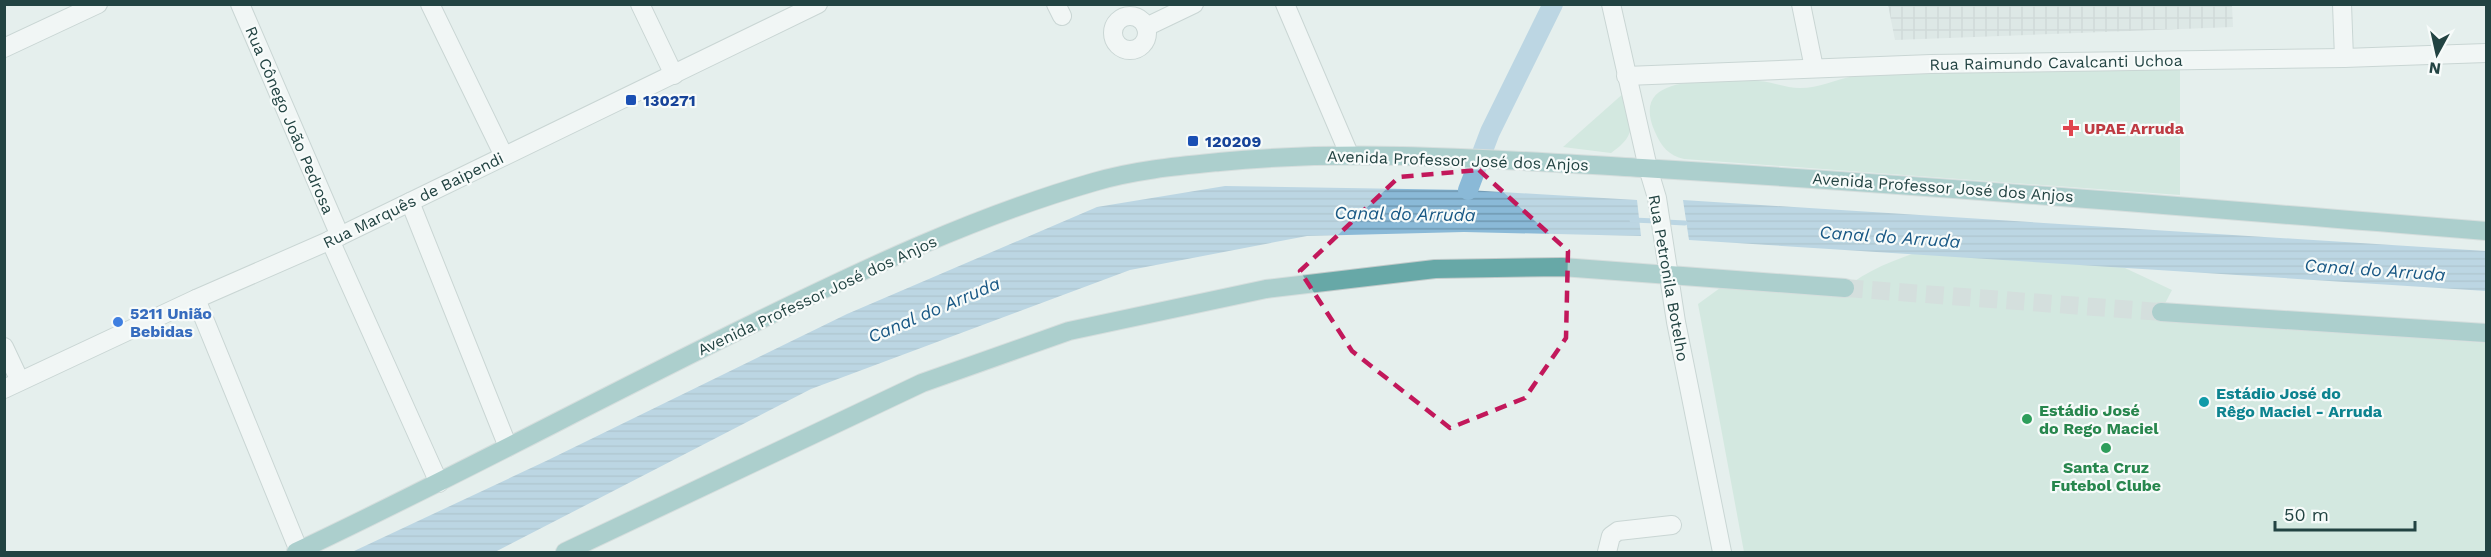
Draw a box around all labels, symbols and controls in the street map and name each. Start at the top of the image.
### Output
street label: Rua Cônego João Pedrosa [241,23,338,217]
north arrow [2407,24,2467,84]
street label: Rua Raimundo Cavalcanti Uchoa [1929,51,2183,74]
text: N [2428,58,2442,79]
place label: 130271 [643,91,696,110]
marker: 130271 [624,93,638,107]
marker: UPAE Arruda [2062,119,2080,137]
place label: UPAE Arruda [2084,119,2185,138]
place label: 120209 [1205,132,1262,151]
marker: 120209 [1186,134,1200,148]
street label: Avenida Professor José dos Anjos [1327,146,1589,175]
street label: Rua Marquês de Baipendi [320,148,507,252]
street label: Avenida Professor José dos Anjos [1812,169,2074,206]
street label: Rua Petronila Botelho [1644,193,1693,363]
water label: Canal do Arruda [1334,202,1476,225]
water label: Canal do Arruda [1819,221,1961,252]
street label: Avenida Professor José dos Anjos [695,232,940,359]
water label: Canal do Arruda [2304,254,2446,285]
water label: Canal do Arruda [865,272,1003,347]
place label: 5211 União Bebidas [130,304,212,341]
marker: 5211 União Bebidas [111,315,125,329]
place label: Estádio José do Rêgo Maciel - Arruda [2216,384,2383,421]
marker: Estádio José do Rêgo Maciel - Arruda [2197,395,2211,409]
place label: Estádio José do Rego Maciel [2039,401,2159,438]
marker: Estádio José do Rego Maciel [2020,412,2034,426]
marker: Santa Cruz Futebol Clube [2099,441,2113,455]
place label: Santa Cruz Futebol Clube [2051,458,2161,495]
scale bar [2275,494,2414,532]
text: 50 m [2284,504,2329,525]

